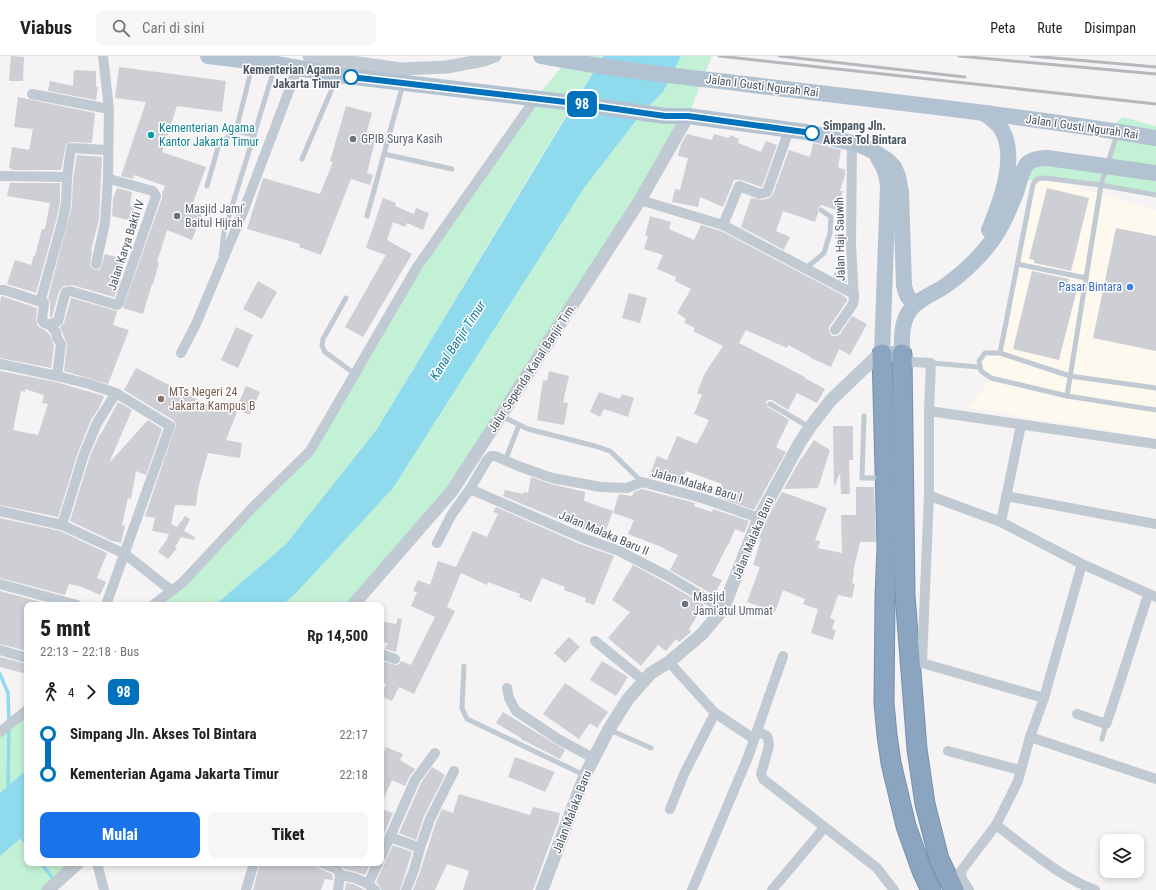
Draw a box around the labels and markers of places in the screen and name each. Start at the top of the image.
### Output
place label: Kementerian Agama Jakarta Timur [243,63,340,91]
marker: Kementerian Agama Jakarta Timur [343,69,359,85]
place label: Simpang Jln. Akses Tol Bintara [823,119,907,147]
place label: Kementerian Agama Kantor Jakarta Timur [159,121,259,149]
marker: Simpang Jln. Akses Tol Bintara [804,125,820,141]
marker: Kementerian Agama Kantor Jakarta Timur [146,130,156,140]
place label: GPIB Surya Kasih [361,132,443,146]
marker: GPIB Surya Kasih [348,134,358,144]
place label: Masjid Jami' Baitul Hijrah [185,202,245,230]
marker: Masjid Jami' Baitul Hijrah [172,211,182,221]
place label: Pasar Bintara [1058,280,1122,294]
marker: Pasar Bintara [1125,282,1135,292]
place label: MTs Negeri 24 Jakarta Kampus B [169,385,256,413]
marker: MTs Negeri 24 Jakarta Kampus B [156,394,166,404]
place label: Masjid Jami'atul Ummat [693,590,773,618]
marker: Masjid Jami'atul Ummat [680,599,690,609]

